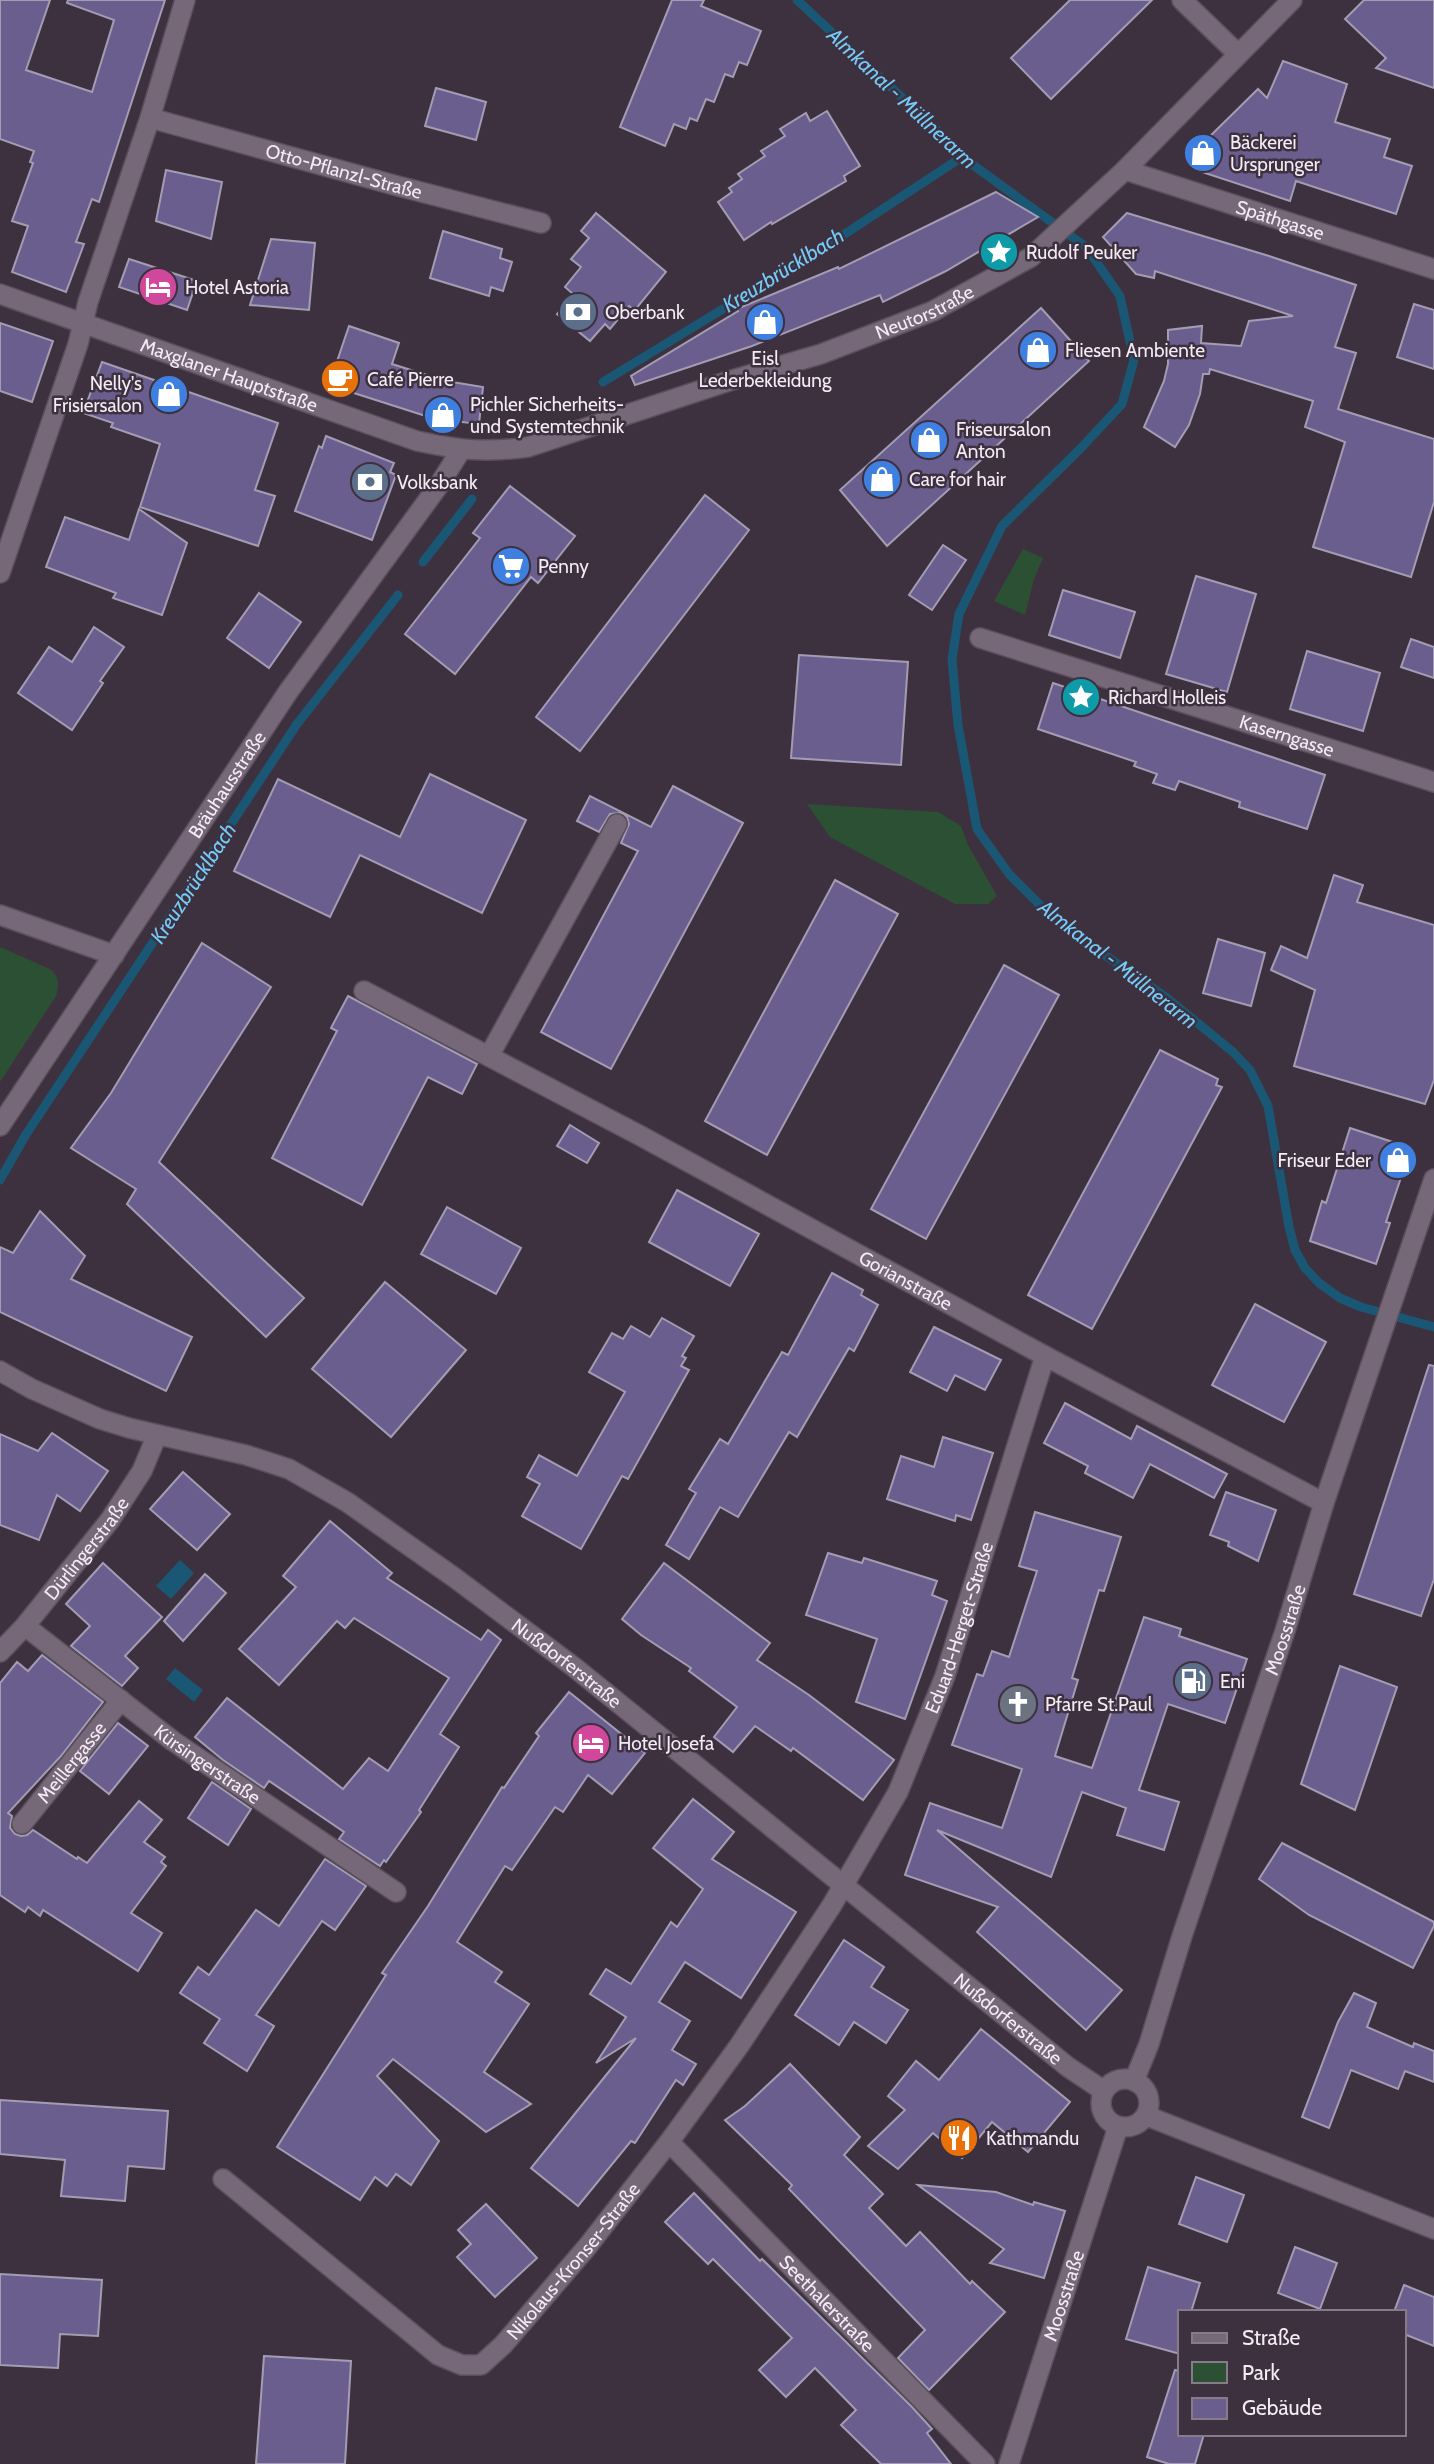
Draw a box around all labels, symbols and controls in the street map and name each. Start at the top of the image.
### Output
water label: Almkanal - Müllnerarm [821,22,982,174]
place label: Bäckerei Ursprunger [1230,131,1320,176]
shop icon: Bäckerei Ursprunger [1182,132,1224,174]
street label: Otto-Pflanzl-Straße [263,139,425,203]
street label: Späthgasse [1233,195,1327,245]
water label: Kreuzbrücklbach [718,223,848,317]
place icon: Rudolf Peuker [978,231,1020,273]
place label: Rudolf Peuker [1026,241,1137,264]
hotel icon: Hotel Astoria [137,266,179,308]
place label: Hotel Astoria [185,276,289,299]
street label: Neutorstraße [872,279,978,344]
bank icon: Oberbank [557,291,599,333]
place label: Oberbank [605,301,685,324]
shop icon: Eisl Lederbekleidung [744,301,786,343]
shop icon: Fliesen Ambiente [1017,329,1059,371]
street label: Maxglaner Hauptstraße [138,333,321,417]
place label: Fliesen Ambiente [1065,339,1205,362]
place label: Eisl Lederbekleidung [699,347,832,392]
cafe icon: Café Pierre [319,358,361,400]
place label: Café Pierre [367,368,454,391]
place label: Nelly's Frisiersalon [53,372,142,417]
shop icon: Nelly's Frisiersalon [148,373,190,415]
place label: Pichler Sicherheits- und Systemtechnik [470,393,625,438]
shop icon: Pichler Sicherheits- und Systemtechnik [422,394,464,436]
place label: Friseursalon Anton [956,418,1051,463]
shop icon: Friseursalon Anton [908,419,950,461]
shop icon: Care for hair [861,458,903,500]
bank icon: Volksbank [349,461,391,503]
place label: Care for hair [909,468,1006,491]
place label: Volksbank [397,471,478,494]
supermarket icon: Penny [490,545,532,587]
place label: Penny [538,555,589,578]
place icon: Richard Holleis [1060,676,1102,718]
place label: Richard Holleis [1108,686,1226,709]
street label: Kaserngasse [1237,710,1337,761]
street label: Bräuhausstraße [183,726,271,842]
water label: Kreuzbrücklbach [145,818,241,948]
water label: Almkanal - Müllnerarm [1033,894,1202,1034]
shop icon: Friseur Eder [1377,1139,1419,1181]
place label: Friseur Eder [1278,1149,1371,1172]
street label: Gorianstraße [855,1245,957,1315]
street label: Dürlingerstraße [39,1493,133,1604]
street label: Eduard-Herget-Straße [920,1539,998,1717]
street label: Moosstraße [1259,1581,1310,1678]
street label: Nußdorferstraße [507,1613,627,1713]
fuel station icon: Eni [1172,1660,1214,1702]
place label: Eni [1220,1670,1245,1693]
church icon: Pfarre St.Paul [997,1683,1039,1725]
place label: Pfarre St.Paul [1045,1693,1153,1716]
street label: Meillergasse [32,1717,111,1808]
street label: Kürsingerstraße [150,1719,265,1809]
hotel icon: Hotel Josefa [570,1722,612,1764]
place label: Hotel Josefa [618,1732,714,1755]
street label: Nußdorferstraße [949,1968,1067,2070]
restaurant icon: Kathmandu [938,2117,980,2159]
place label: Kathmandu [986,2127,1079,2150]
street label: Nikolaus-Kronser-Straße [501,2178,645,2344]
street label: Moosstraße [1038,2247,1089,2344]
street label: Seethalerstraße [775,2250,880,2357]
legend [1178,2310,1406,2436]
text: Straße [1242,2325,1301,2350]
text: Park [1242,2360,1280,2385]
text: Gebäude [1242,2395,1322,2420]

